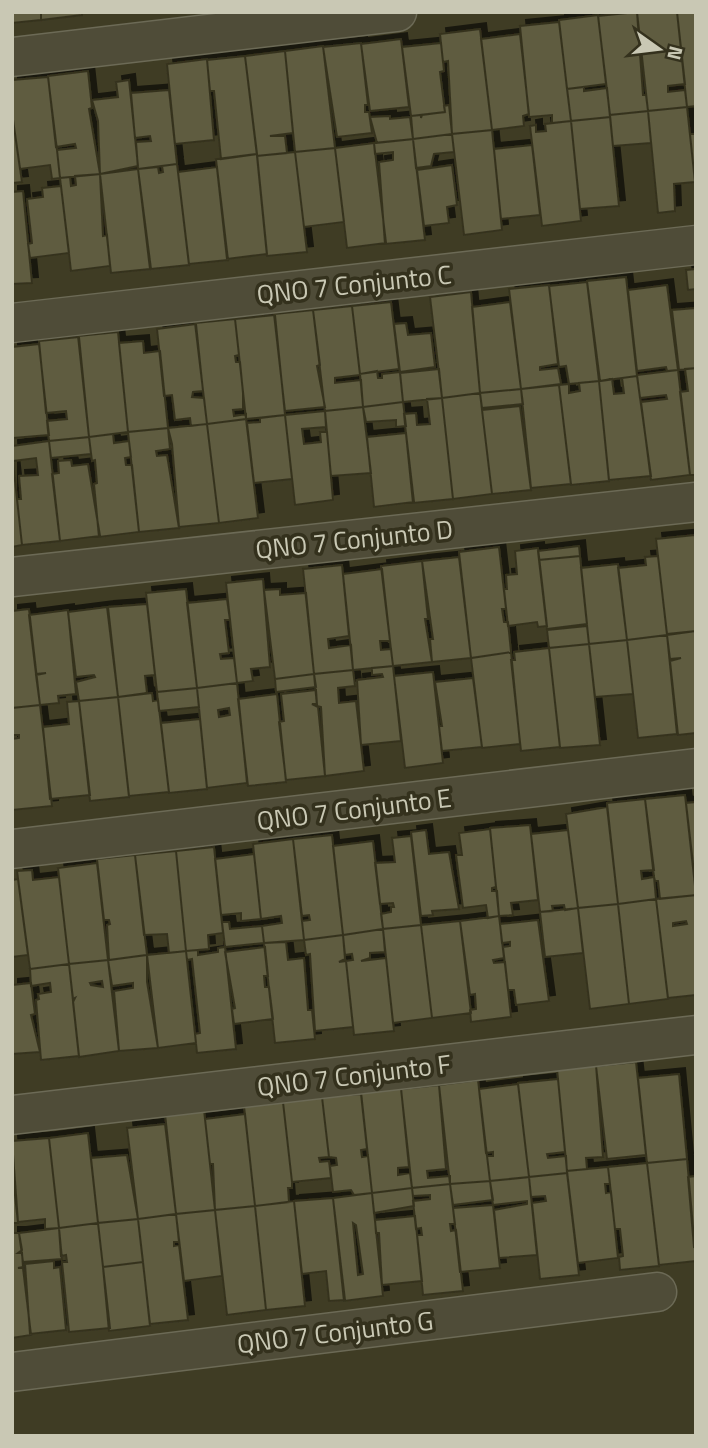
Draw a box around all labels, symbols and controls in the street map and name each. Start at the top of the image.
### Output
north arrow [624,14,694,84]
text: N [660,43,692,63]
street label: QNO 7 Conjunto C [255,254,453,314]
street label: QNO 7 Conjunto D [253,509,455,569]
street label: QNO 7 Conjunto E [254,778,454,840]
street label: QNO 7 Conjunto F [255,1044,453,1106]
street label: QNO 7 Conjunto G [235,1301,435,1363]

